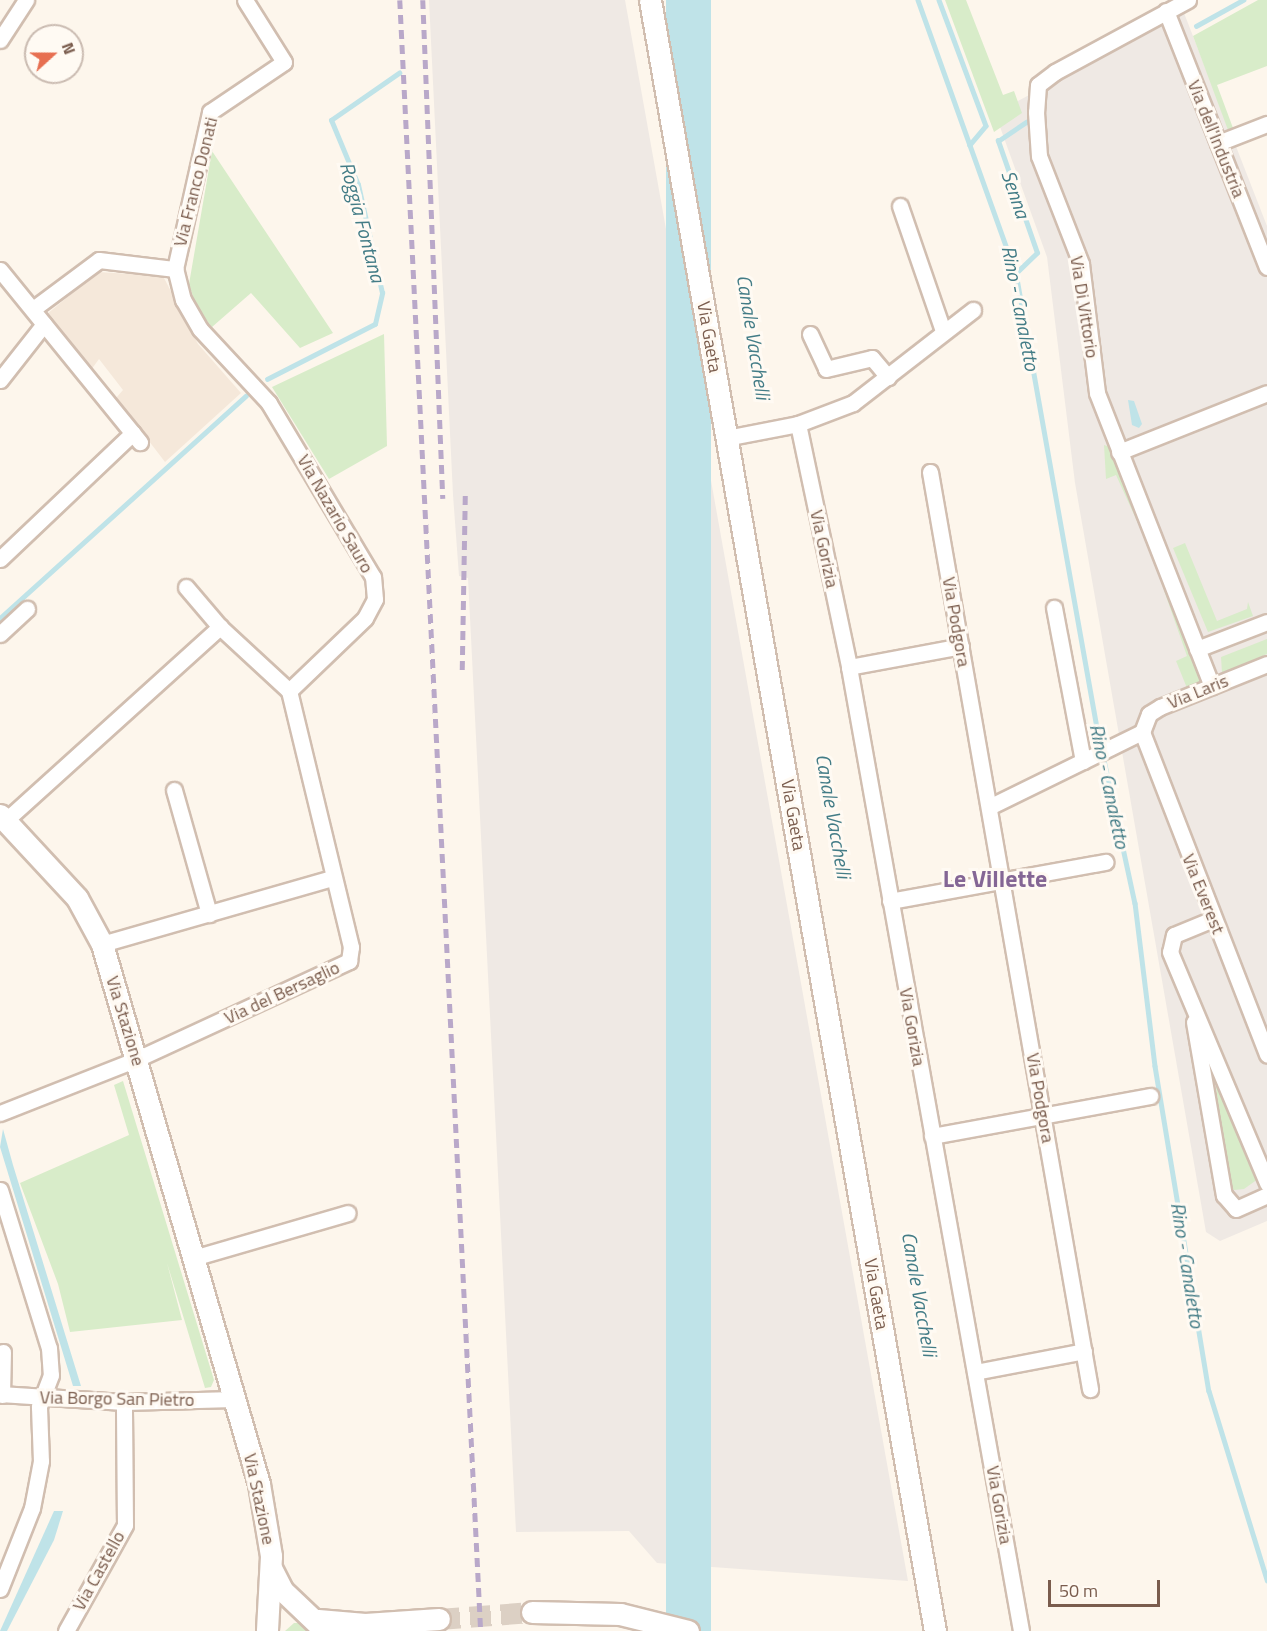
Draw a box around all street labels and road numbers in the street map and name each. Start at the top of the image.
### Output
street label: Via dell'Industria [1183,77,1249,201]
street label: Via Franco Donati [169,115,223,249]
street label: Via Di Vittorio [1065,254,1103,360]
street label: Via Gaeta [692,300,726,374]
street label: Via Nazario Sauro [292,451,378,577]
street label: Via Gorizia [805,508,843,590]
street label: Via Podgora [937,575,975,669]
street label: Via Laris [1164,670,1232,714]
street label: Via Gaeta [776,778,810,852]
street label: Via Everest [1177,851,1229,937]
street label: Via del Bersaglio [221,957,343,1029]
street label: Via Stazione [101,974,149,1068]
street label: Via Gorizia [894,986,930,1068]
street label: Via Podgora [1021,1051,1059,1145]
street label: Via Gaeta [859,1257,893,1331]
street label: Via Borgo San Pietro [39,1387,195,1411]
street label: Via Stazione [239,1451,279,1547]
street label: Via Gorizia [981,1464,1017,1546]
street label: Via Castello [68,1527,130,1615]

